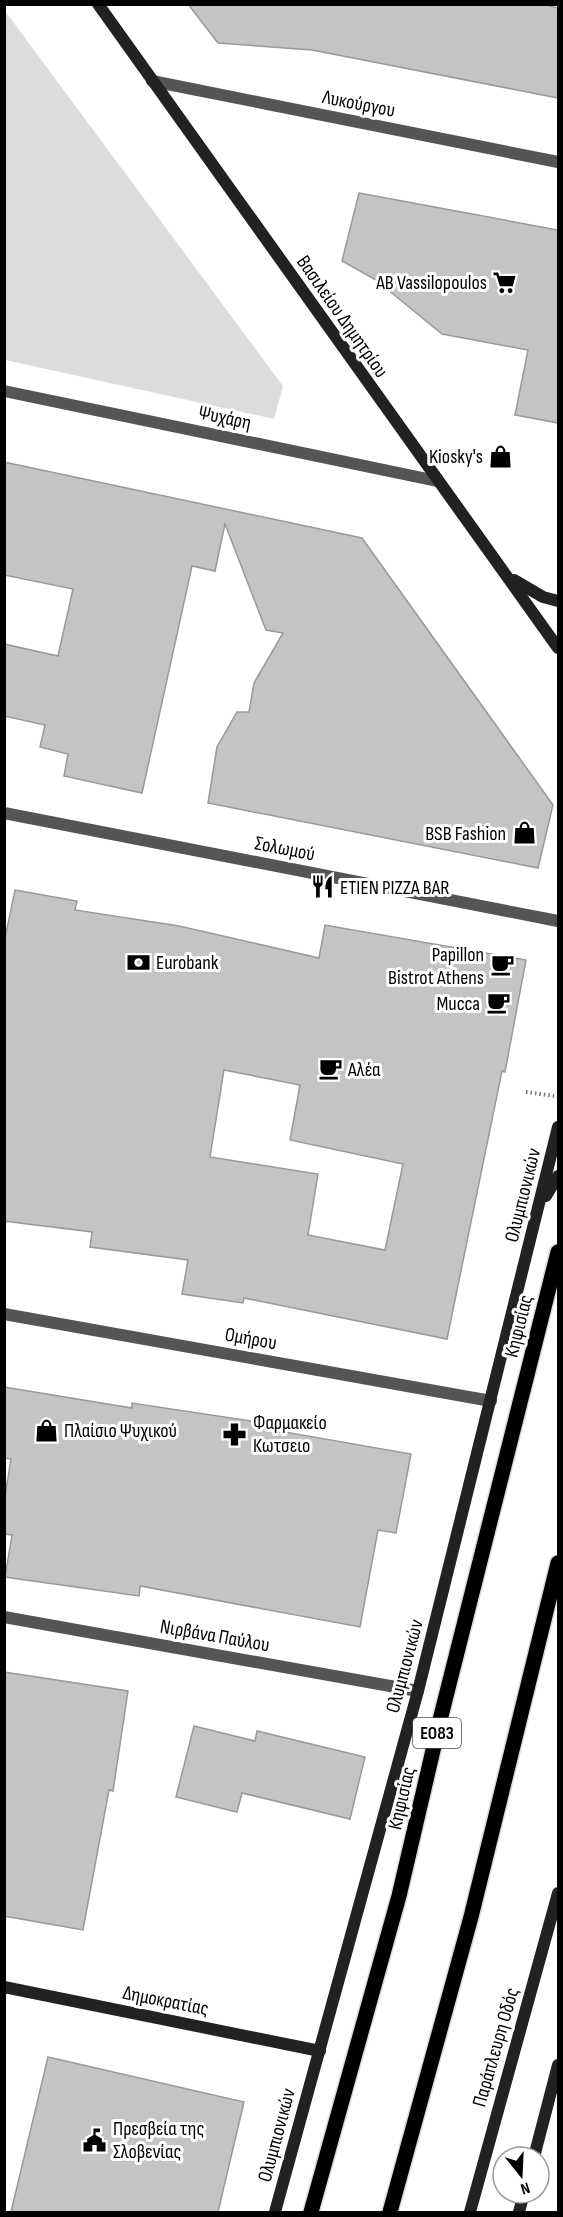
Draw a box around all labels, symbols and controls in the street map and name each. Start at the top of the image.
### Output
street label: Λυκούργου [319,85,397,123]
street label: Βασιλείου Δημητρίου [291,251,393,382]
supermarket icon: AB Vassilopoulos [492,269,518,295]
place label: AB Vassilopoulos [375,271,487,295]
street label: Ψυχάρη [196,401,253,435]
shop icon: Kiosky's [488,443,514,469]
place label: Kiosky's [429,445,483,469]
shop icon: BSB Fashion [511,820,537,846]
place label: BSB Fashion [425,822,506,846]
street label: Σολωμού [253,831,317,867]
restaurant icon: ETIEN PIZZA BAR [309,874,335,900]
place label: ETIEN PIZZA BAR [340,876,450,900]
place label: Papillon Bistrot Athens [388,943,484,990]
bank icon: Eurobank [125,949,151,975]
place label: Eurobank [156,951,219,975]
cafe icon: Papillon Bistrot Athens [489,952,515,978]
cafe icon: Mucca [485,990,511,1016]
place label: Mucca [436,992,480,1016]
cafe icon: Αλέα [317,1056,343,1082]
place label: Αλέα [347,1058,381,1082]
street label: Ολυμπιονικών [500,1146,546,1245]
street label: Κηφισίας [500,1292,538,1360]
street label: Ομήρου [223,1323,279,1355]
place label: Φαρμακείο Κωτσειο [253,1411,327,1458]
shop icon: Πλαίσιο Ψυχικού [33,1417,59,1443]
place label: Πλαίσιο Ψυχικού [64,1419,177,1443]
pharmacy icon: Φαρμακείο Κωτσειο [222,1421,248,1447]
street label: Νιρβάνα Παύλου [158,1615,271,1657]
street label: Ολυμπιονικών [381,1617,429,1716]
road number: ΕΟ83 [413,1718,461,1748]
street label: Κηφισίας [383,1764,421,1832]
street label: Δημοκρατίας [121,1981,211,2021]
street label: Παράπλευρη Οδός [468,1985,524,2110]
street label: Ολυμπιονικών [253,2086,301,2185]
place label: Πρεσβεία της Σλοβενίας [113,2117,204,2164]
public building icon: Πρεσβεία της Σλοβενίας [82,2127,108,2153]
north arrow [491,2145,551,2205]
text: N [518,2177,532,2198]

